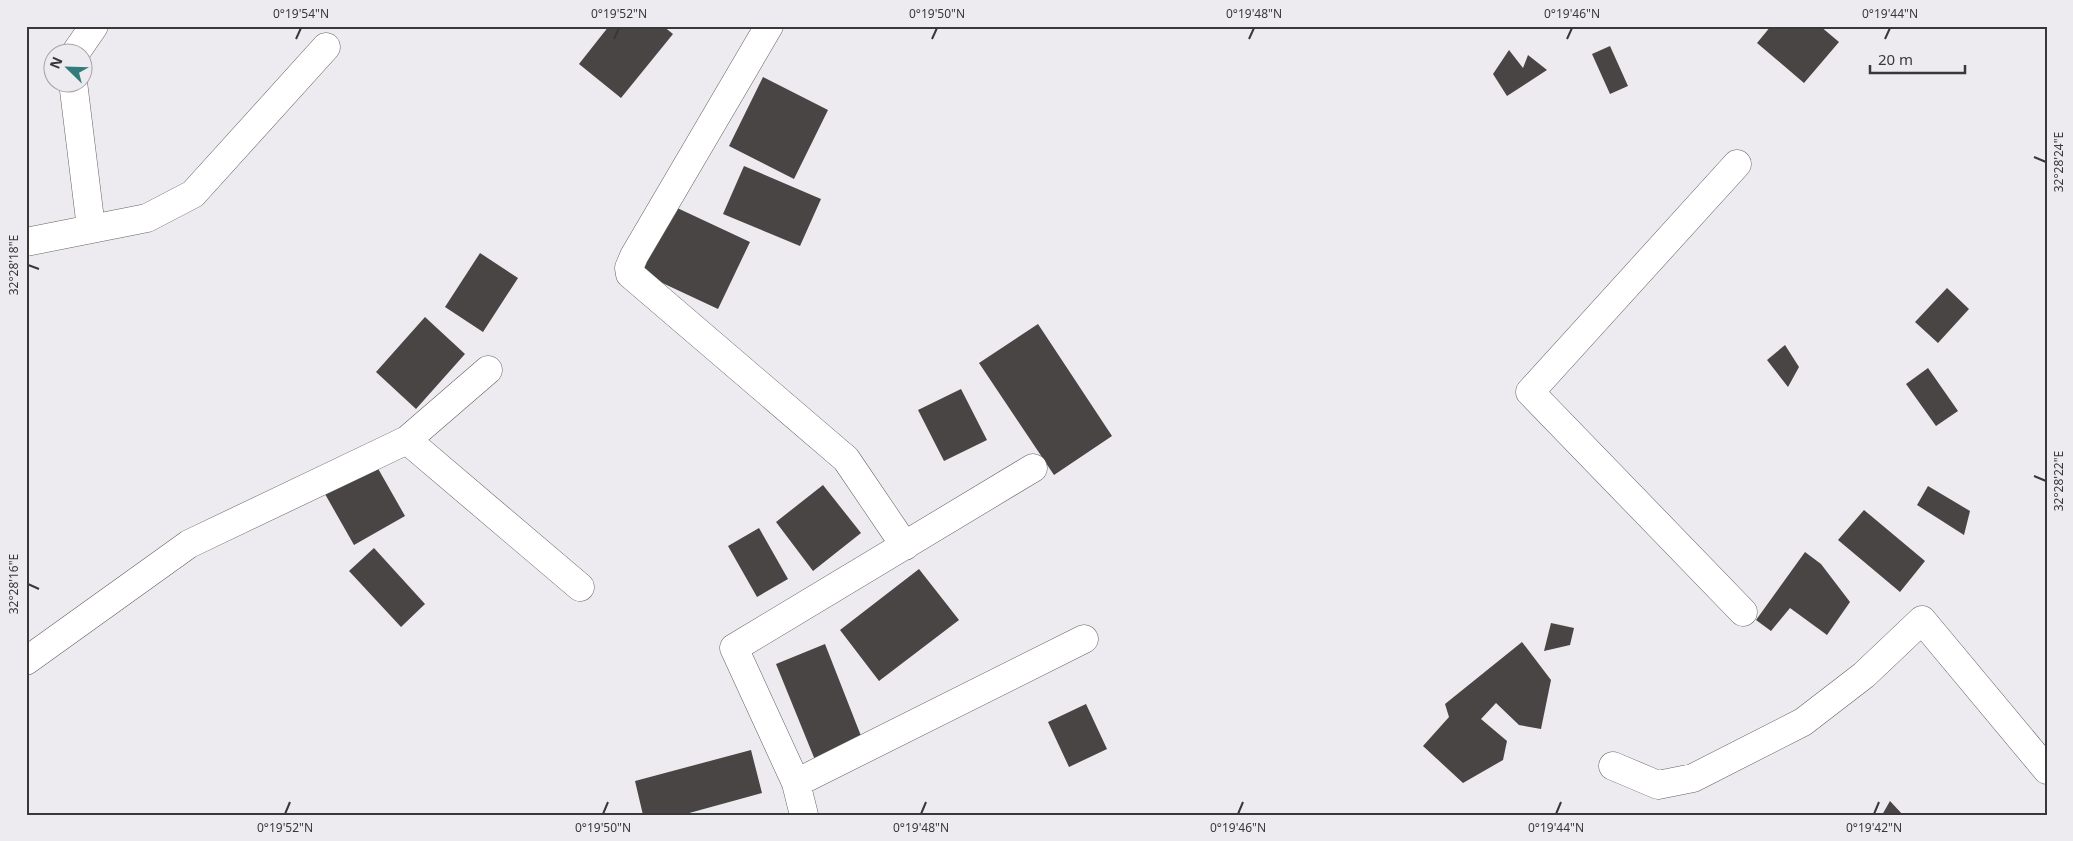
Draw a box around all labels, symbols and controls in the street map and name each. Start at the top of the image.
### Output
text: 0°19'54"N [273,5,329,22]
text: 0°19'52"N [591,5,647,22]
text: 0°19'50"N [909,5,965,22]
text: 0°19'48"N [1226,5,1282,22]
text: 0°19'46"N [1544,5,1600,22]
text: 0°19'44"N [1862,5,1918,22]
north arrow [42,42,92,92]
scale bar [1870,42,1966,74]
text: 20 m [1878,49,1913,69]
text: N [45,54,67,72]
text: 32°28'24"E [2050,132,2067,192]
text: 32°28'18"E [5,235,22,295]
text: 32°28'22"E [2050,451,2067,511]
text: 32°28'16"E [5,554,22,614]
text: 0°19'52"N [257,819,313,836]
text: 0°19'50"N [575,819,631,836]
text: 0°19'48"N [893,819,949,836]
text: 0°19'46"N [1210,819,1266,836]
text: 0°19'44"N [1528,819,1584,836]
text: 0°19'42"N [1846,819,1902,836]

